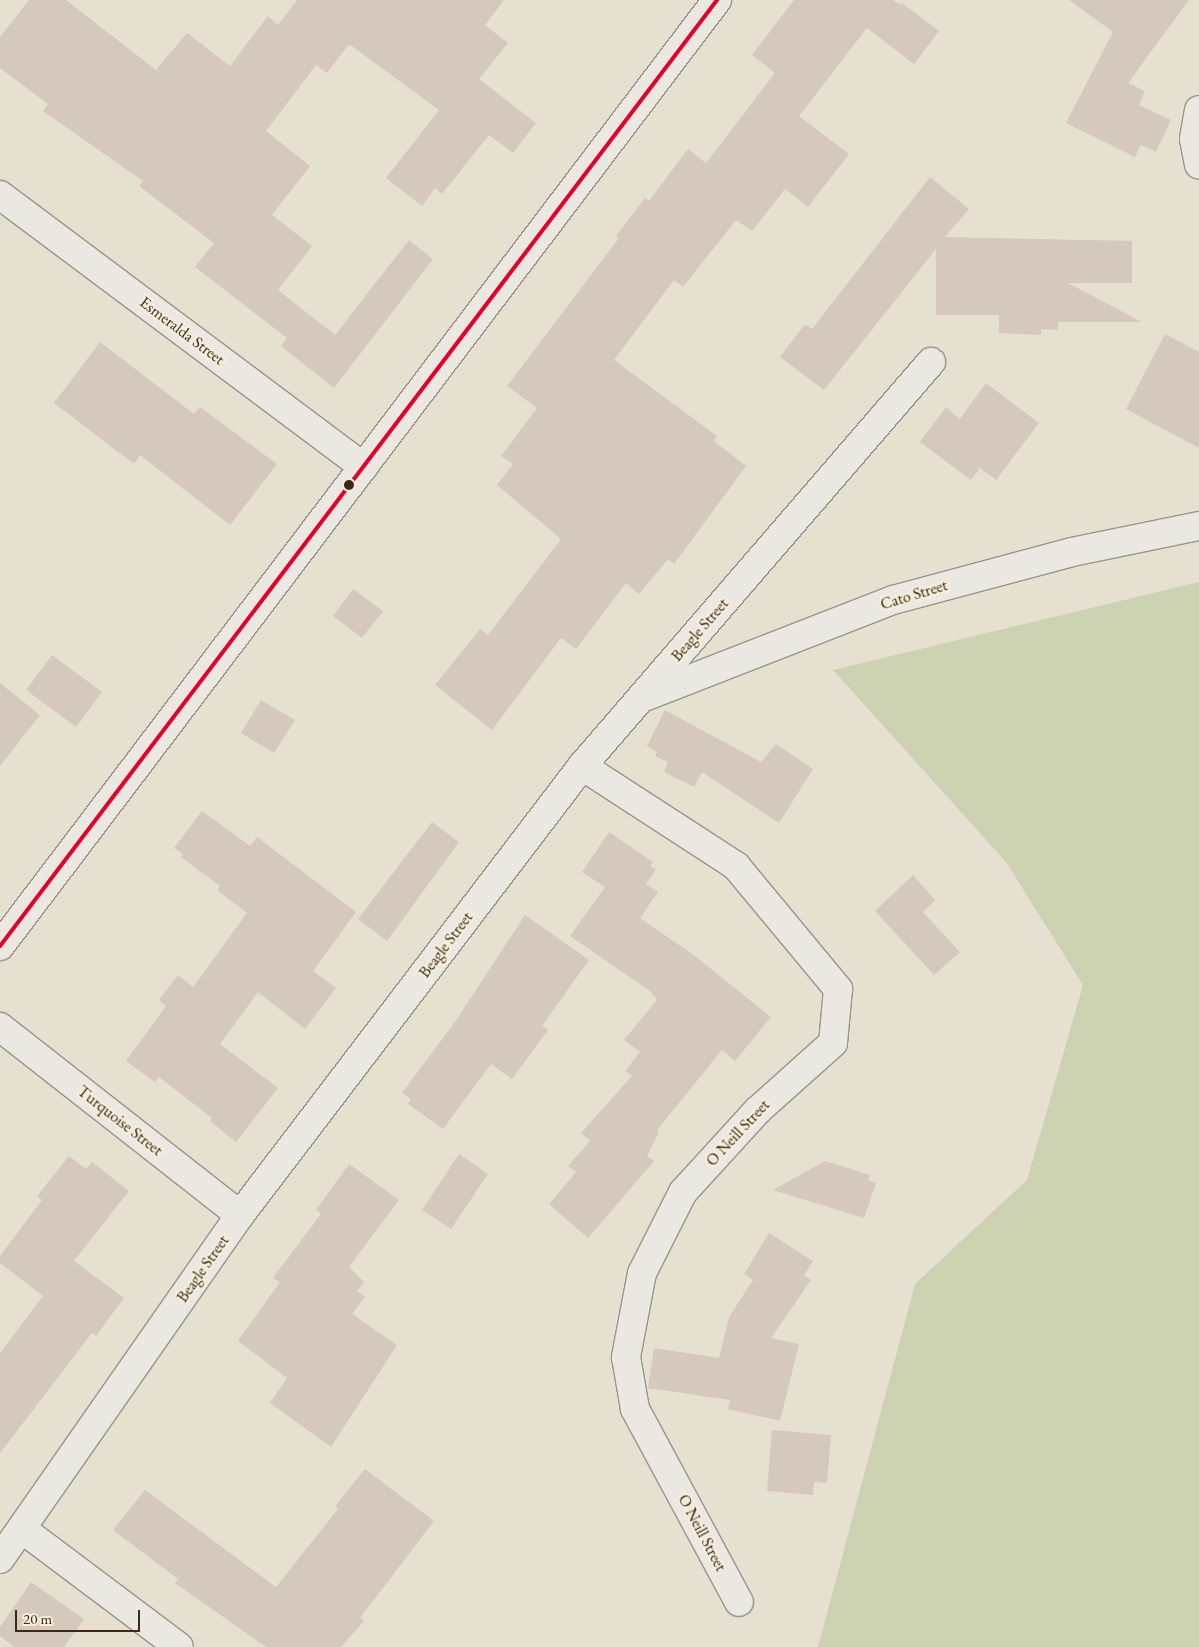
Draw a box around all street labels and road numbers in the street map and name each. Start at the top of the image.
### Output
street label: Esmeralda Street [136,293,228,369]
street label: Cato Street [878,576,950,614]
street label: Beagle Street [667,594,733,666]
street label: Beagle Street [415,908,477,982]
street label: Turquoise Street [74,1082,166,1160]
street label: O Neill Street [702,1096,774,1170]
street label: Beagle Street [173,1232,233,1306]
street label: O Neill Street [674,1491,730,1575]

